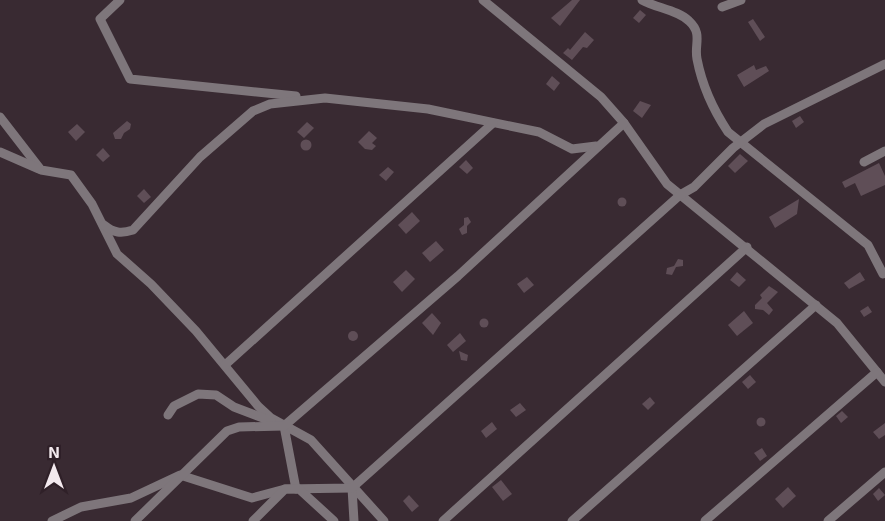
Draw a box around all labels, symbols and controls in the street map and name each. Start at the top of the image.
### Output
north arrow [24,437,84,497]
text: N [48,442,60,461]

